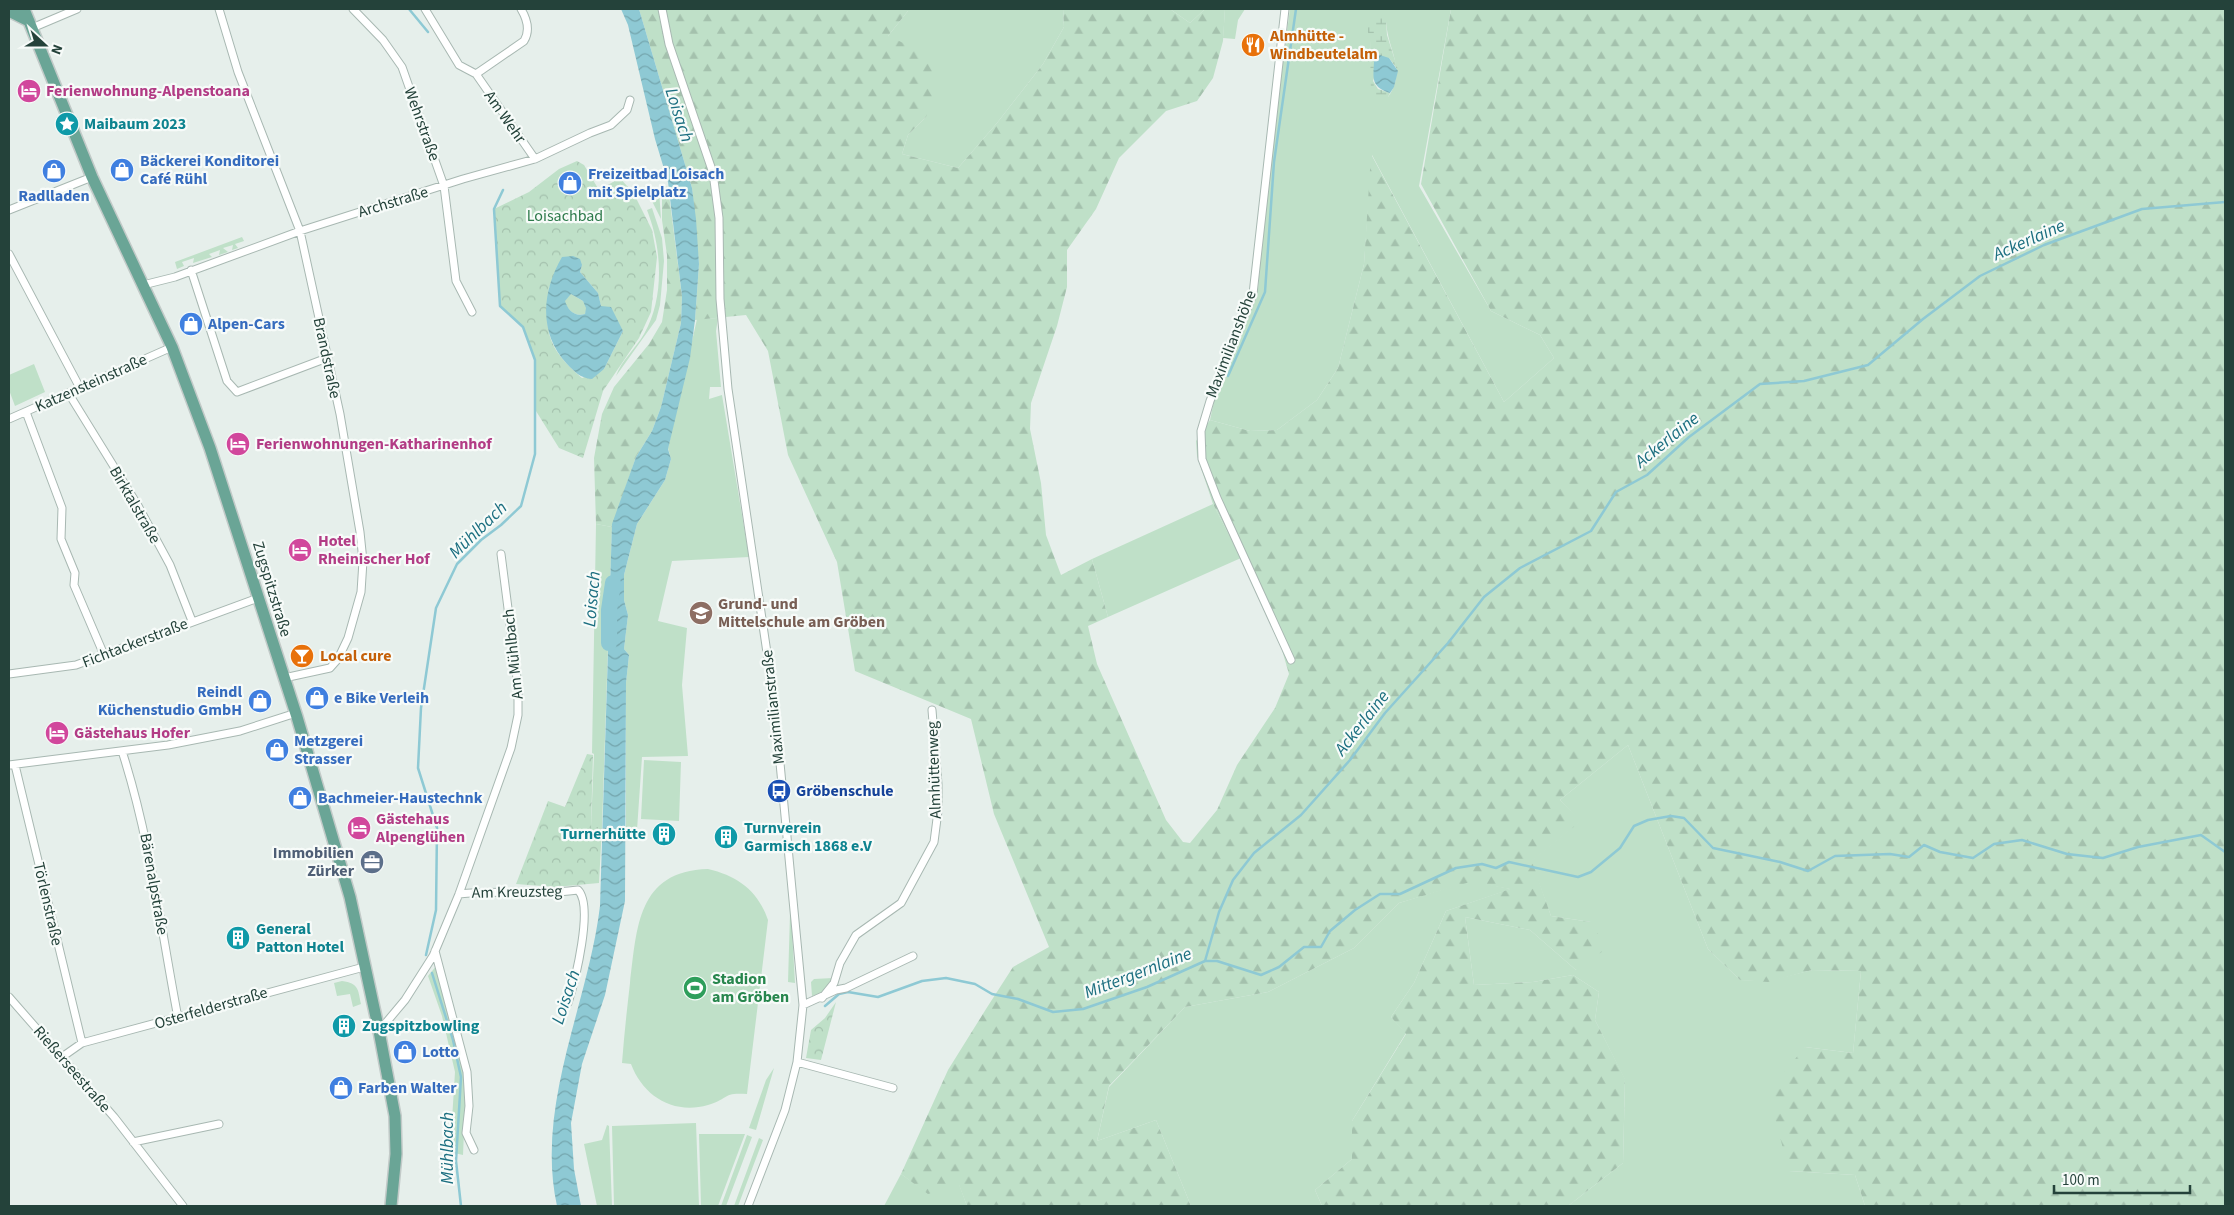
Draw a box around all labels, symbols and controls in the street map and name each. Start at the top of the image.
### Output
north arrow [20,20,70,70]
place label: Almhütte - Windbeutelalm [1269,25,1378,65]
restaurant icon: Almhütte - Windbeutelalm [1240,32,1266,58]
text: N [45,41,67,57]
hotel icon: Ferienwohnung-Alpenstoana [16,78,42,104]
place label: Ferienwohnung-Alpenstoana [46,80,250,102]
street label: Wehrstraße [399,84,446,164]
water label: Loisach [659,85,699,145]
street label: Am Wehr [479,86,531,148]
place icon: Maibaum 2023 [54,111,80,137]
place label: Maibaum 2023 [84,113,186,135]
place label: Bäckerei Konditorei Café Rühl [140,150,279,190]
shop icon: Bäckerei Konditorei Café Rühl [109,157,135,183]
shop icon: Radlladen [41,158,67,184]
place label: Freizeitbad Loisach mit Spielplatz [588,163,724,203]
shop icon: Freizeitbad Loisach mit Spielplatz [557,170,583,196]
street label: Archstraße [355,181,431,223]
place label: Radlladen [18,185,90,207]
park label: Loisachbad [527,205,603,227]
water label: Ackerlaine [1988,213,2069,267]
street label: Maximilianshöhe [1200,287,1262,401]
shop icon: Alpen-Cars [178,311,204,337]
place label: Alpen-Cars [207,313,285,335]
street label: Brandstraße [308,315,346,401]
street label: Katzensteinstraße [32,348,150,418]
water label: Ackerlaine [1629,406,1705,474]
hotel icon: Ferienwohnungen-Katharinenhof [225,431,251,457]
place label: Ferienwohnungen-Katharinenhof [256,433,492,455]
street label: Birktalstraße [104,462,166,548]
water label: Mühlbach [443,496,513,564]
place label: Hotel Rheinischer Hof [318,530,430,570]
hotel icon: Hotel Rheinischer Hof [287,537,313,563]
street label: Zugspitzstraße [247,538,297,640]
water label: Loisach [577,570,607,628]
place label: Grund- und Mittelschule am Gröben [718,593,885,633]
school or university icon: Grund- und Mittelschule am Gröben [688,600,714,626]
street label: Am Mühlbach [497,608,529,700]
street label: Fichtackerstraße [79,613,191,673]
bar icon: Local cure [289,643,315,669]
place label: Local cure [320,645,392,667]
street label: Maximilianstraße [756,649,790,765]
place label: Reindl Küchenstudio GmbH [98,681,242,721]
shop icon: e Bike Verleih [304,685,330,711]
water label: Ackerlaine [1328,685,1396,762]
place label: e Bike Verleih [334,687,429,709]
shop icon: Reindl Küchenstudio GmbH [247,688,273,714]
hotel icon: Gästehaus Hofer [44,720,70,746]
street label: Almhüttenweg [921,721,947,819]
place label: Gästehaus Hofer [74,722,191,744]
place label: Metzgerei Strasser [294,730,363,770]
shop icon: Metzgerei Strasser [264,737,290,763]
bus stop icon: Gröbenschule [766,778,792,804]
place label: Gröbenschule [796,780,894,802]
shop icon: Bachmeier-Haustechnk [287,785,313,811]
place label: Bachmeier-Haustechnk [318,787,483,809]
place label: Gästehaus Alpenglühen [375,808,465,848]
hotel icon: Gästehaus Alpenglühen [346,815,372,841]
place label: Turnverein Garmisch 1868 e.V [744,817,873,857]
building icon: Turnerhütte [651,821,677,847]
place label: Turnerhütte [560,823,646,845]
building icon: Turnverein Garmisch 1868 e.V [713,824,739,850]
street label: Bärenalpstraße [134,832,174,937]
place label: Immobilien Zürker [273,842,355,882]
office icon: Immobilien Zürker [359,849,385,875]
street label: Törlenstraße [28,860,68,948]
street label: Am Kreuzsteg [471,880,563,904]
place label: General Patton Hotel [256,918,344,958]
building icon: General Patton Hotel [225,925,251,951]
water label: Mittergernlaine [1081,941,1196,1005]
water label: Loisach [546,967,586,1027]
place label: Stadion am Gröben [712,968,789,1008]
sports icon: Stadion am Gröben [682,975,708,1001]
street label: Osterfelderstraße [152,981,270,1035]
building icon: Zugspitzbowling [331,1013,357,1039]
place label: Zugspitzbowling [362,1015,480,1037]
street label: Rießerseestraße [28,1021,116,1117]
shop icon: Lotto [392,1039,418,1065]
place label: Lotto [422,1041,459,1063]
shop icon: Farben Walter [328,1075,354,1101]
place label: Farben Walter [358,1077,457,1099]
water label: Mühlbach [435,1112,460,1184]
scale bar [2054,1162,2190,1194]
text: 100 m [2062,1170,2100,1191]

